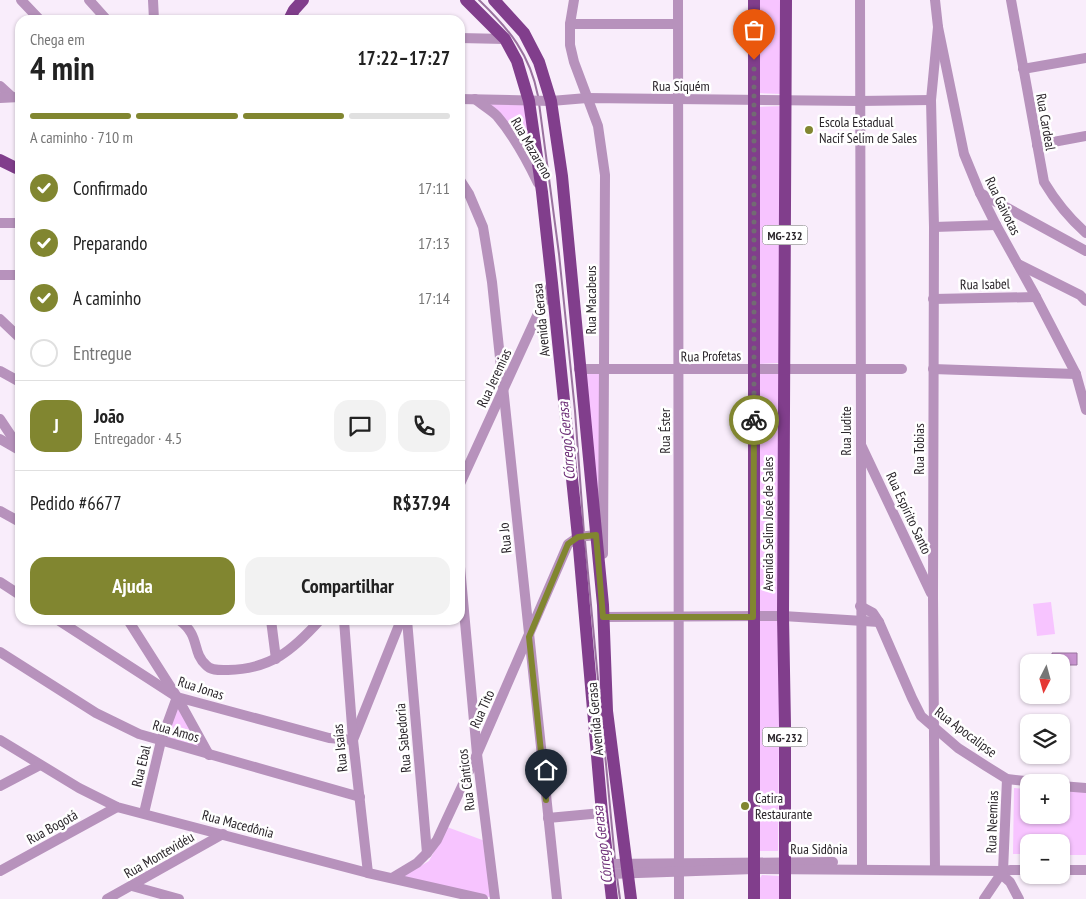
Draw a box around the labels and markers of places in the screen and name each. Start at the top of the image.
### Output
pin [733,9,775,60]
place label: Escola Estadual Nacif Selim de Sales [819,113,917,147]
marker: Escola Estadual Nacif Selim de Sales [803,124,815,136]
pin [525,749,567,800]
place label: Catira Restaurante [755,789,813,823]
marker: Catira Restaurante [739,800,751,812]

